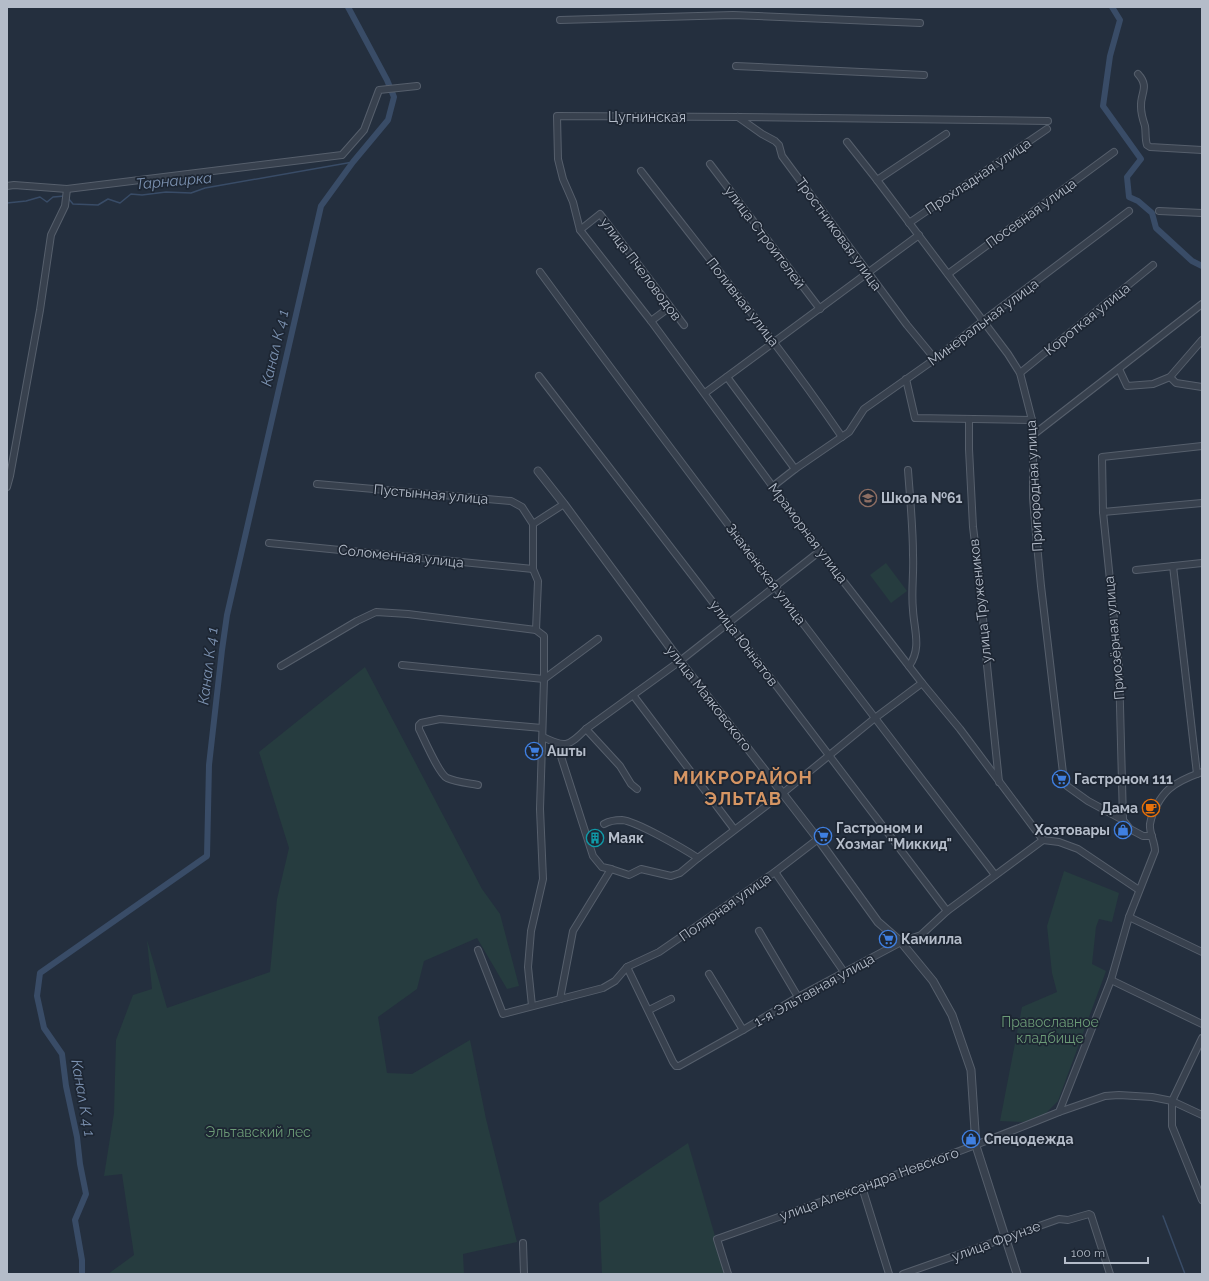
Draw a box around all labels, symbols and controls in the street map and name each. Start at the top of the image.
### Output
street label: Цугнинская [608,109,686,125]
street label: Прохладная улица [922,135,1034,217]
water label: Тарнаирка [135,169,213,193]
street label: Тростниковая улица [793,174,885,294]
street label: Посевная улица [983,175,1079,251]
street label: улица Строителей [721,183,809,291]
street label: улица Пчеловодов [597,214,685,324]
street label: Поливная улица [703,255,783,349]
street label: Минеральная улица [925,275,1041,369]
street label: Короткая улица [1041,280,1133,358]
water label: Канал К 4 1 [257,308,293,388]
street label: Пригородная улица [1023,420,1045,552]
street label: Мраморная улица [765,480,851,586]
street label: Пустынная улица [373,481,489,507]
school or university icon: Школа №61 [858,488,878,508]
place label: Школа №61 [881,490,962,506]
street label: Знаменская улица [723,520,809,628]
street label: улица Тружеников [966,538,994,664]
street label: Соломенная улица [337,541,465,571]
street label: Приозёрная улица [1101,575,1127,701]
street label: улица Юннатов [707,597,781,689]
water label: Канал К 4 1 [194,626,222,706]
street label: улица Маяковского [663,642,755,754]
supermarket icon: Ашты [524,741,544,761]
place label: Ашты [547,743,586,759]
district label: МИКРОРАЙОН ЭЛЬТАВ [673,767,813,809]
supermarket icon: Гастроном 111 [1051,769,1071,789]
place label: Гастроном 111 [1074,771,1173,787]
cafe icon: Дама [1141,798,1161,818]
place label: Дама [1101,800,1138,816]
place label: Гастроном и Хозмаг "Миккид" [835,820,952,852]
shop icon: Хозтовары [1113,820,1133,840]
place label: Хозтовары [1034,822,1110,838]
supermarket icon: Гастроном и Хозмаг "Миккид" [813,826,833,846]
building icon: Маяк [585,828,605,848]
place label: Маяк [608,830,644,846]
street label: Полярная улица [676,869,774,945]
supermarket icon: Камилла [878,929,898,949]
place label: Камилла [901,931,962,947]
street label: 1-я Эльтавная улица [751,950,877,1030]
park label: Православное кладбище [1001,1014,1099,1046]
water label: Канал К 4 1 [67,1058,99,1138]
park label: Эльтавский лес [205,1124,311,1140]
shop icon: Спецодежда [961,1129,981,1149]
place label: Спецодежда [984,1131,1073,1147]
street label: улица Александра Невского [777,1144,961,1224]
street label: улица Фрунзе [949,1218,1043,1264]
scale bar [1065,1239,1148,1265]
text: 100 m [1071,1246,1105,1260]

